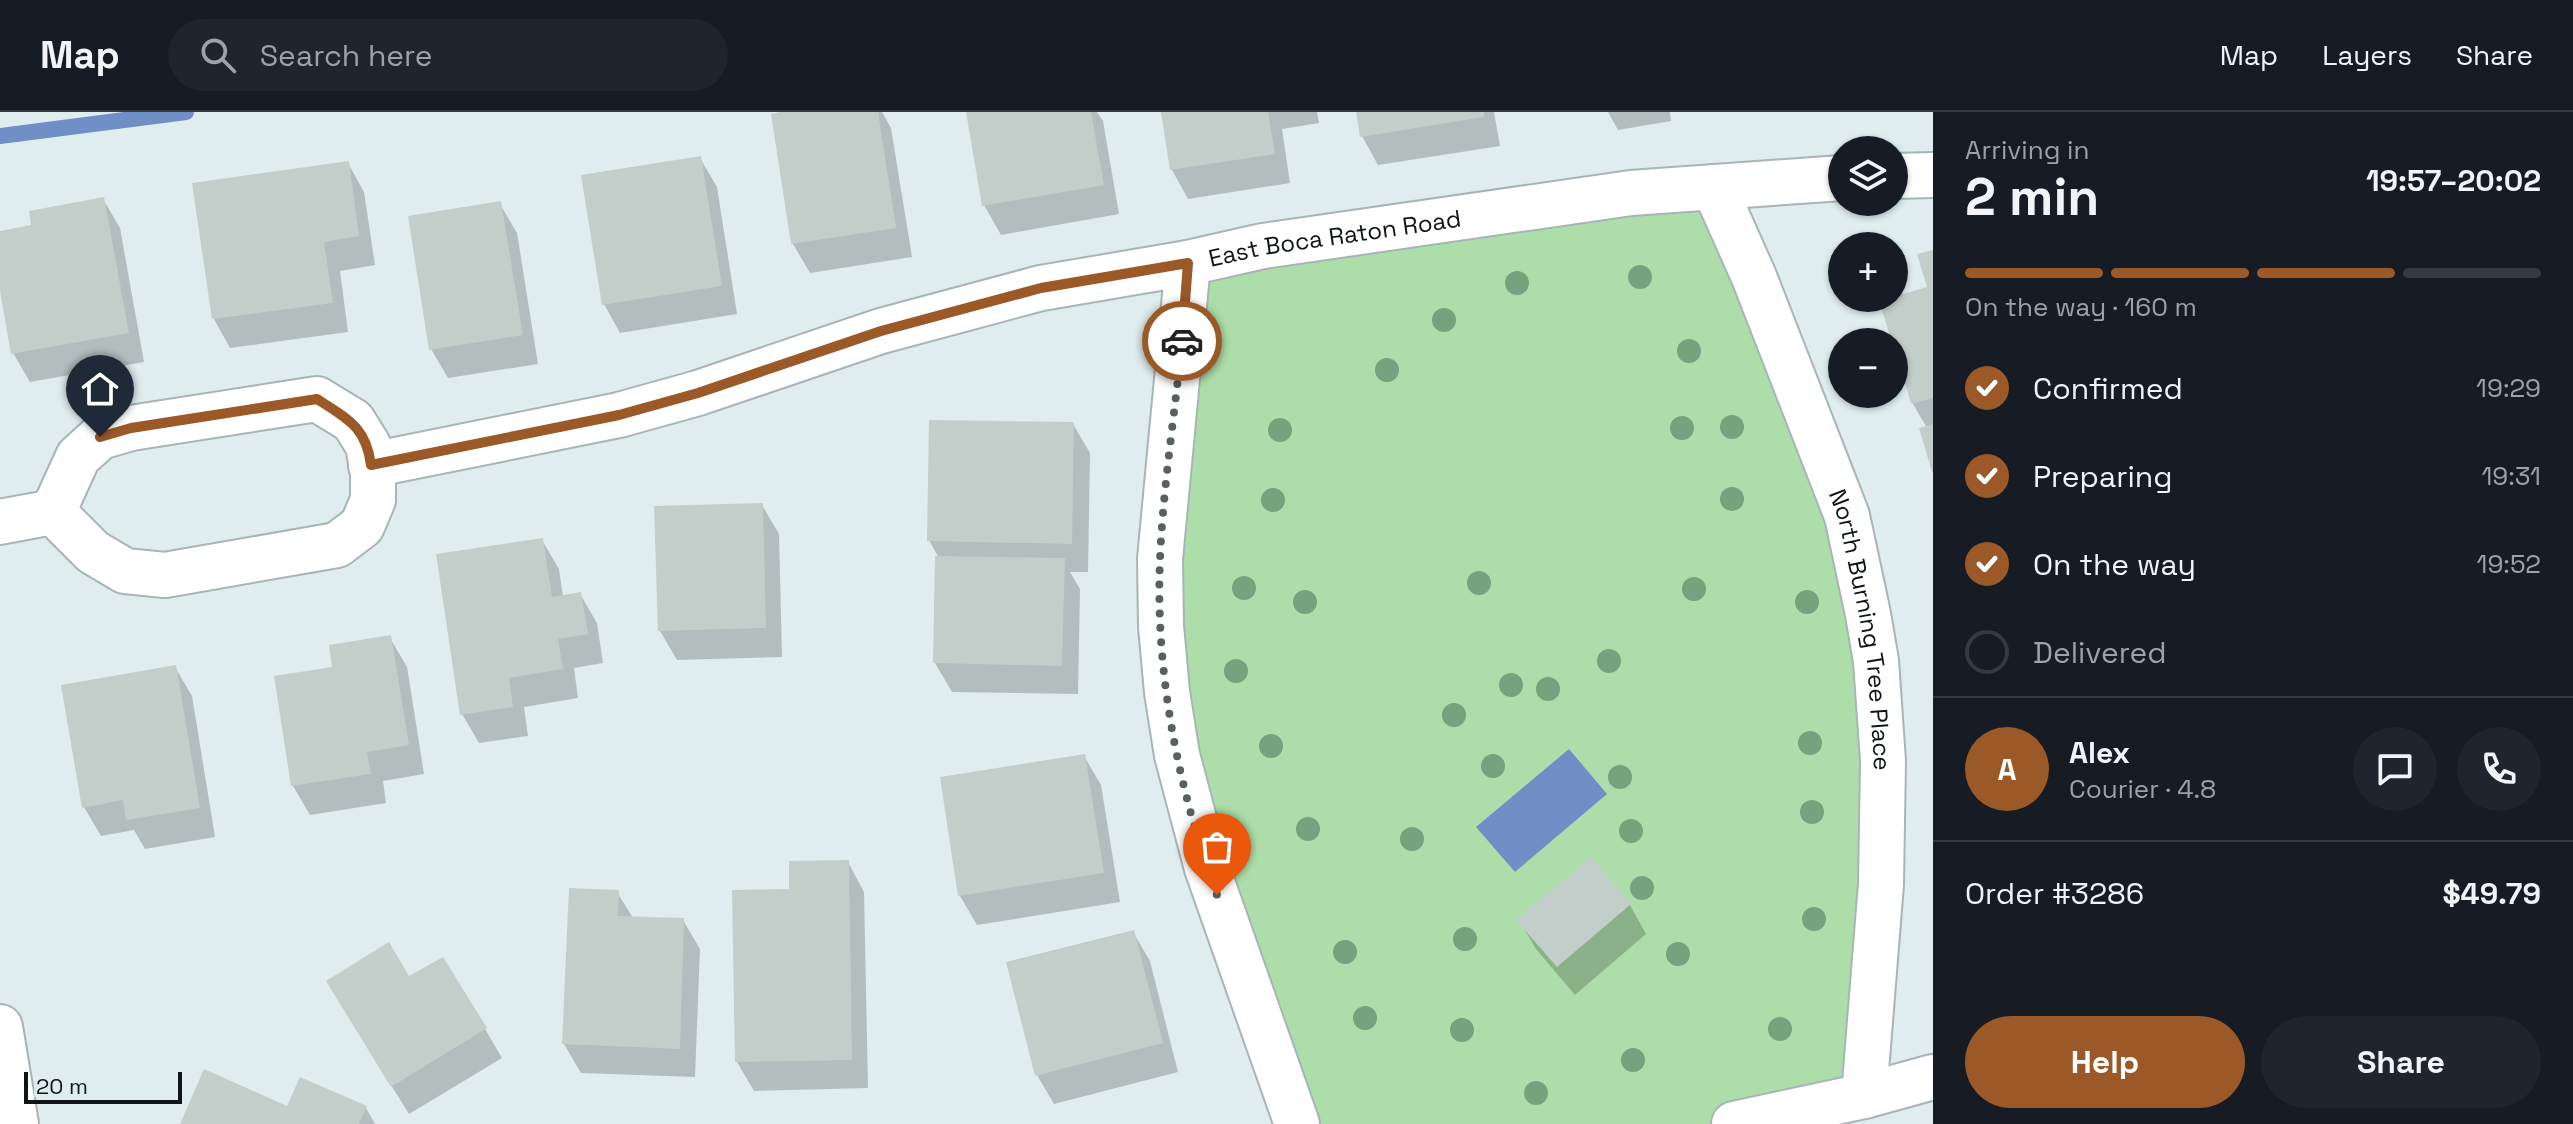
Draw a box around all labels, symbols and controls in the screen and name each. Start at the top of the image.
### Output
search box [168,19,728,91]
text: Map [40,31,120,79]
icon: search [196,33,240,77]
text: Search here [260,36,433,75]
text: Map [2220,37,2278,73]
text: Layers [2322,37,2412,73]
text: Share [2456,37,2533,73]
text: Arriving in [1965,133,2089,167]
map controls [1828,136,1908,408]
button: layers [1828,136,1908,216]
text: 19:57–20:02 [2366,161,2541,200]
text: 2 min [1965,164,2099,230]
street label: East Boca Raton Road [1205,202,1463,273]
button: + [1828,232,1908,312]
text: On the way · 160 m [1965,290,2197,324]
courier [1142,301,1222,381]
icon: car [1160,319,1204,363]
button: − [1828,328,1908,408]
pin [66,355,134,437]
icon: check [1965,366,2009,410]
icon: home [78,367,122,411]
text: Confirmed [2033,369,2183,408]
text: 19:29 [2476,371,2541,405]
icon: check [1965,454,2009,498]
text: Preparing [2033,457,2172,496]
text: 19:31 [2481,459,2541,493]
street label: North Burning Tree Place [1822,484,1899,771]
icon: check [1965,542,2009,586]
text: On the way [2033,545,2196,584]
text: 19:52 [2477,547,2541,581]
text: Delivered [2033,633,2167,672]
button: chat [2353,727,2437,811]
button: phone [2457,727,2541,811]
text: Alex [2069,733,2130,772]
text: A [1997,750,2017,789]
text: Courier · 4.8 [2069,772,2216,806]
pin [1183,813,1251,895]
icon: bag [1195,825,1239,869]
text: Order #3286 [1965,874,2144,913]
text: $49.79 [2442,874,2541,913]
button: Help [1965,1016,2245,1108]
button: Share [2261,1016,2541,1108]
scale bar [24,1068,182,1104]
text: 20 m [36,1072,88,1100]

